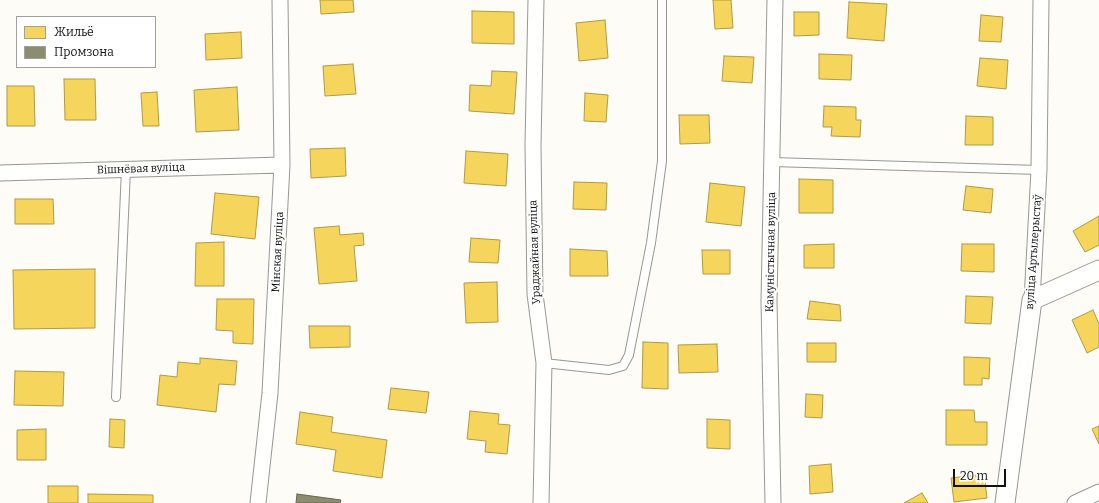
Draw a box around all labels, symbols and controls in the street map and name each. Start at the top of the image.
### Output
legend [16,16,156,68]
text: Жильё [54,25,94,39]
text: Промзона [54,45,114,59]
street label: Вішнёвая вуліца [97,161,185,177]
street label: Камуністычная вуліца [763,192,779,312]
street label: вуліца Артылерыстаў [1023,194,1045,310]
street label: Ураджайная вуліца [527,199,543,305]
street label: Мінская вуліца [269,211,287,293]
scale bar [955,461,1008,487]
text: 20 m [960,469,988,483]

